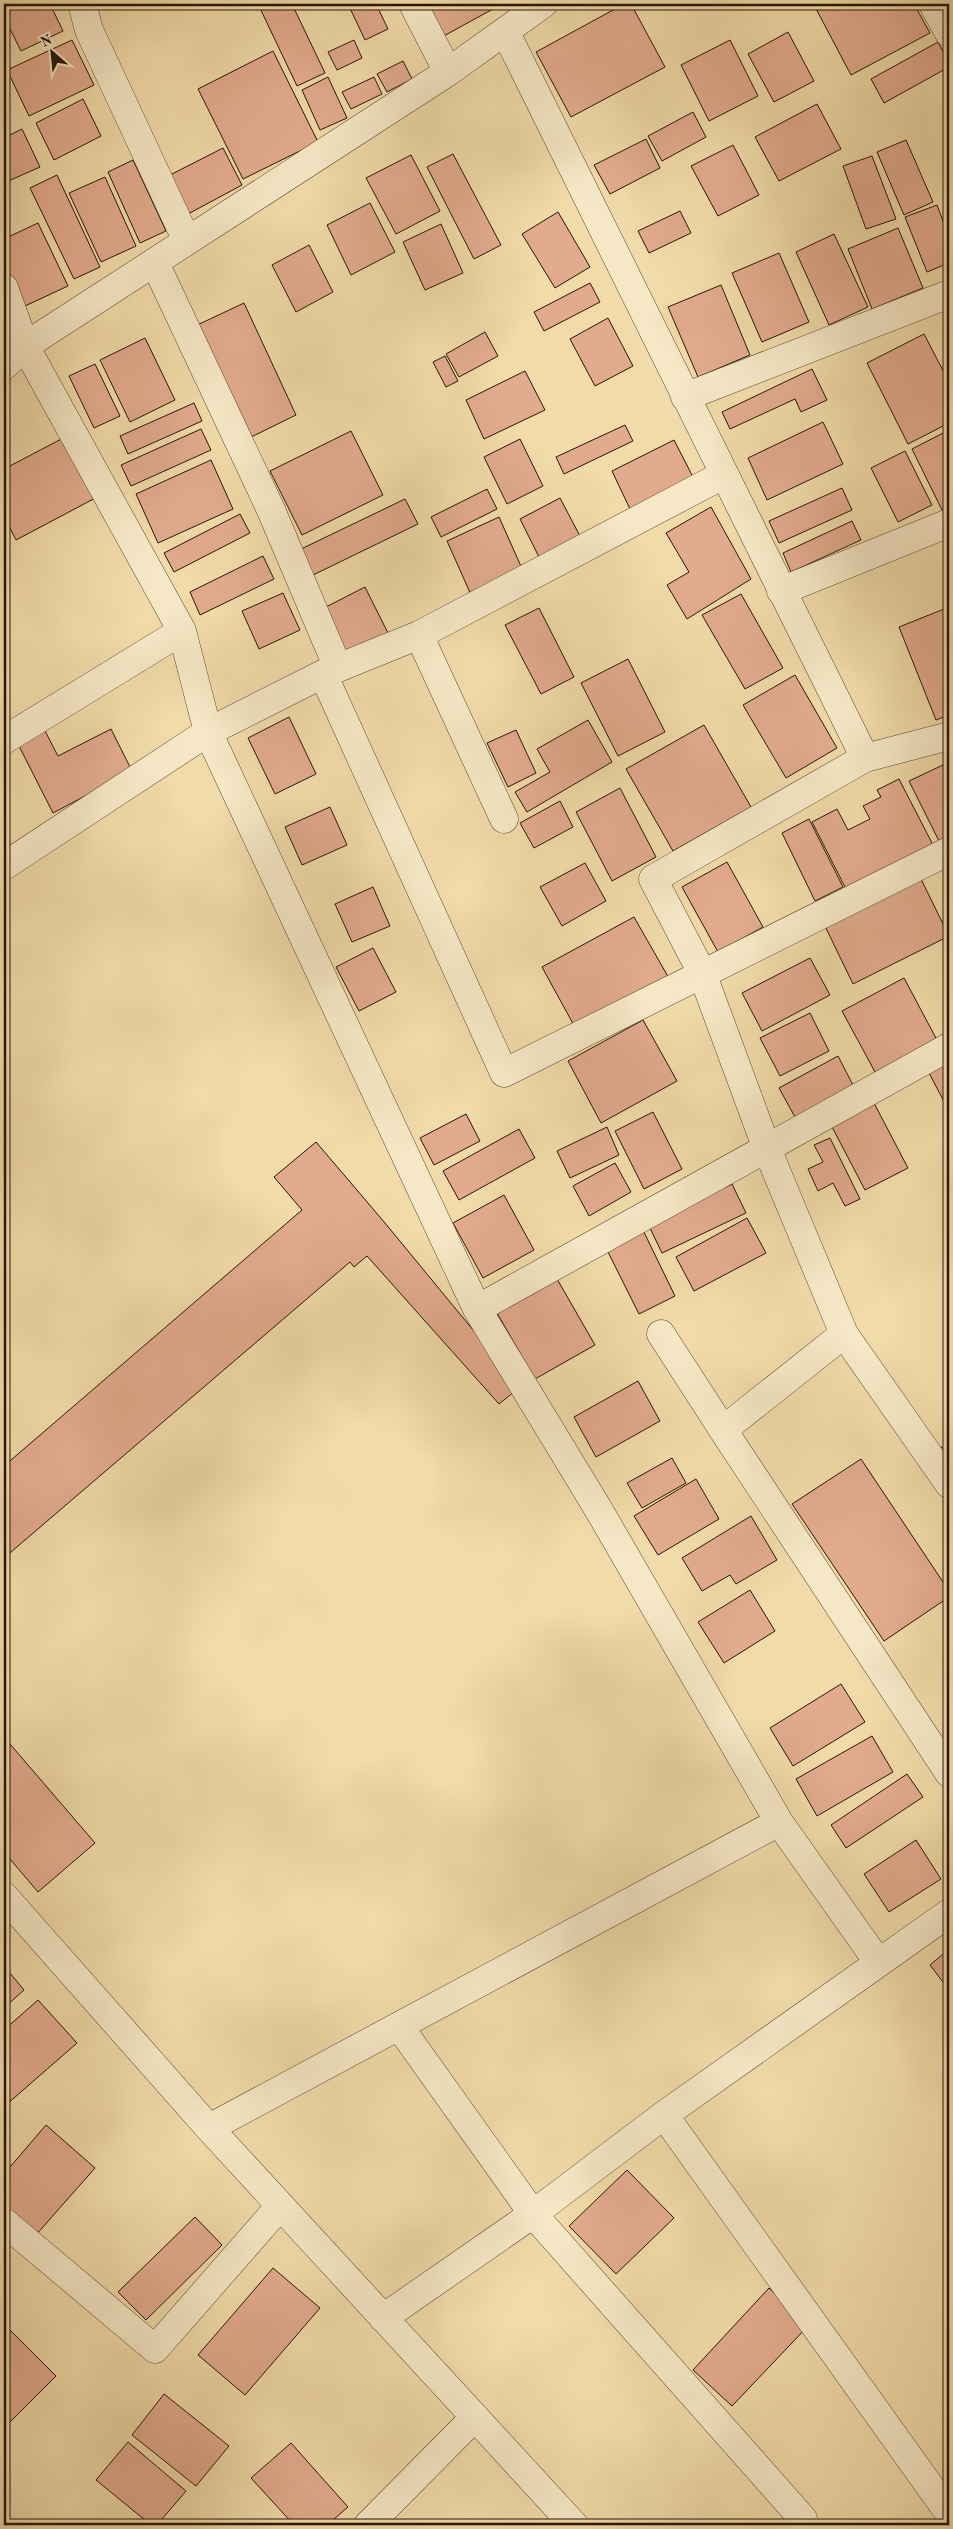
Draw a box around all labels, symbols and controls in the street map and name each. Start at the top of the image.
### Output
north arrow [28,28,78,78]
text: N [39,33,55,50]

